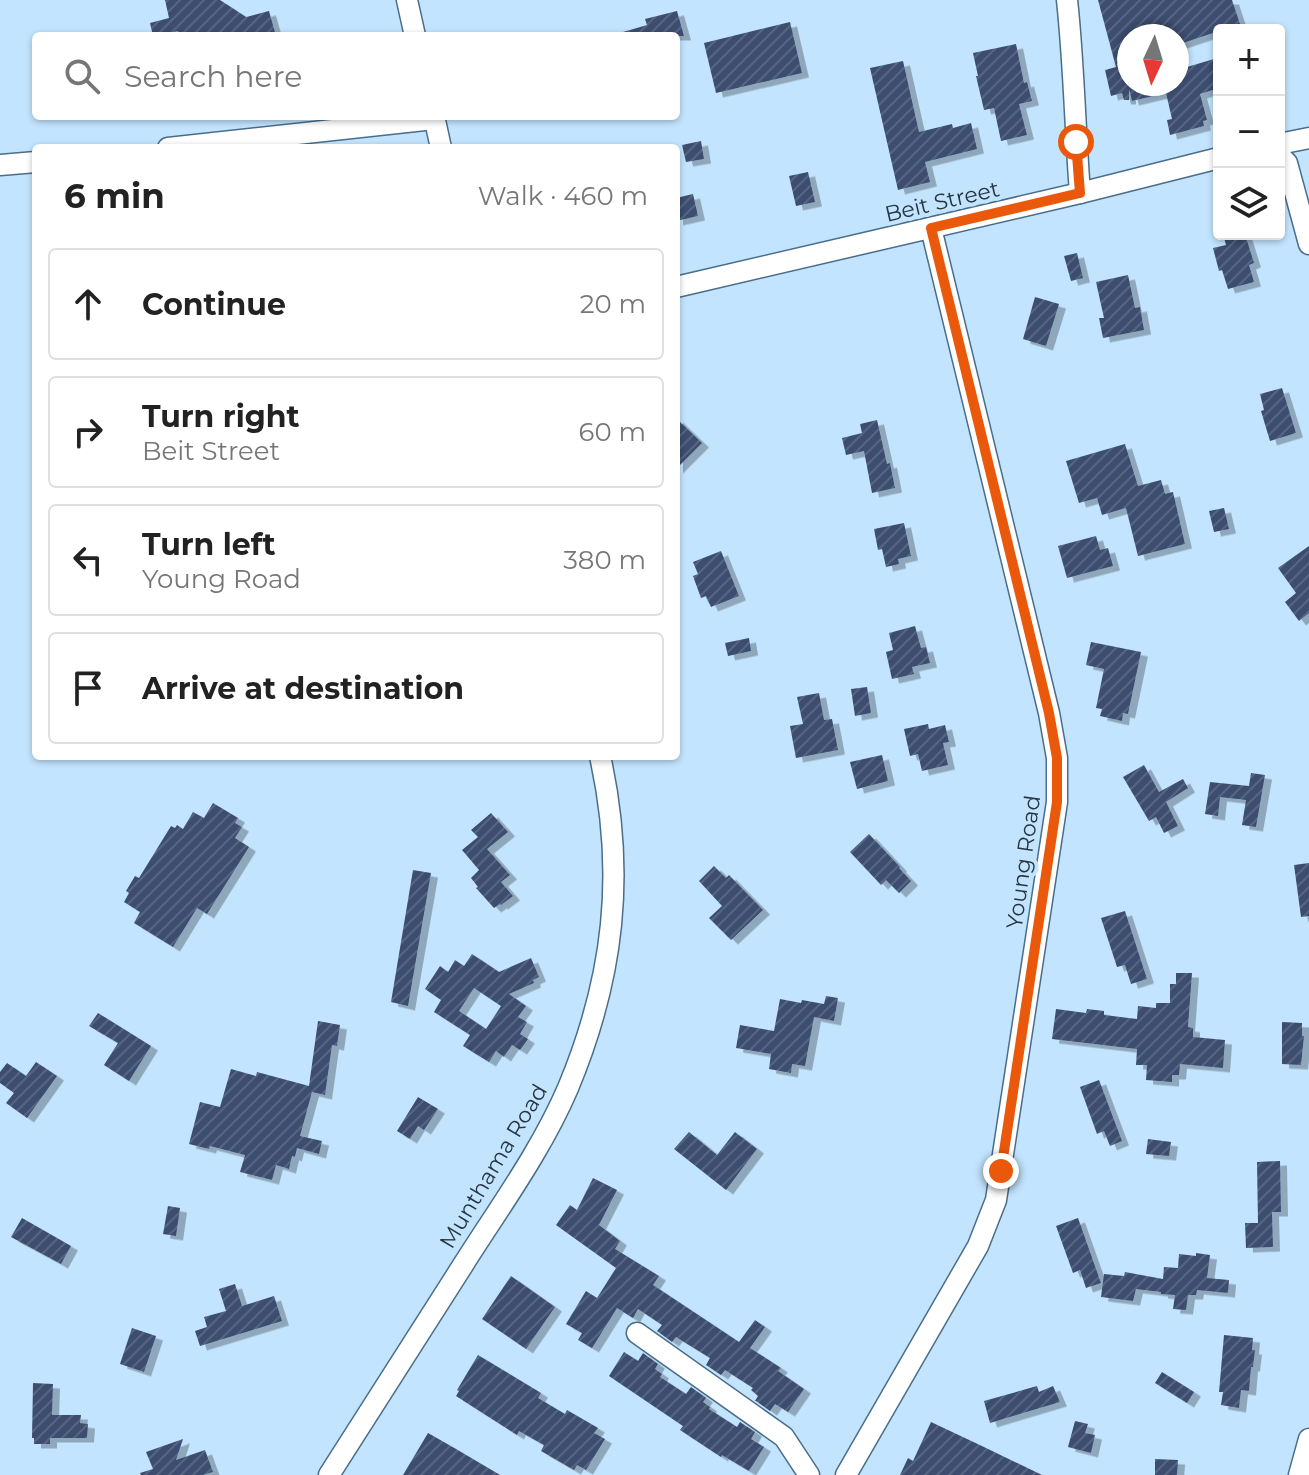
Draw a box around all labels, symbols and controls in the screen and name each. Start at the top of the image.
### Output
north arrow [1117,24,1189,96]
map controls [1213,24,1285,240]
button: + [1213,24,1285,96]
search box [32,32,680,120]
icon: search [60,54,104,98]
text: Search here [124,58,302,95]
button: − [1213,96,1285,168]
route start [1058,124,1094,160]
button: layers [1213,168,1285,240]
text: 6 min [64,175,165,217]
street label: Beit Street [882,175,1002,228]
text: Walk · 460 m [478,180,648,212]
icon: ahead [66,282,110,326]
text: Continue [142,286,286,323]
text: 20 m [580,288,646,320]
text: Turn right [142,398,299,435]
icon: right [66,410,110,454]
text: 60 m [579,416,646,448]
text: Beit Street [142,435,280,467]
text: Turn left [142,526,275,563]
icon: left [66,538,110,582]
text: 380 m [563,544,646,576]
text: Young Road [142,563,301,595]
icon: arrive [66,666,110,710]
text: Arrive at destination [142,670,464,707]
street label: Young Road [1001,794,1046,931]
street label: Munthama Road [434,1079,553,1253]
route end [983,1153,1019,1189]

